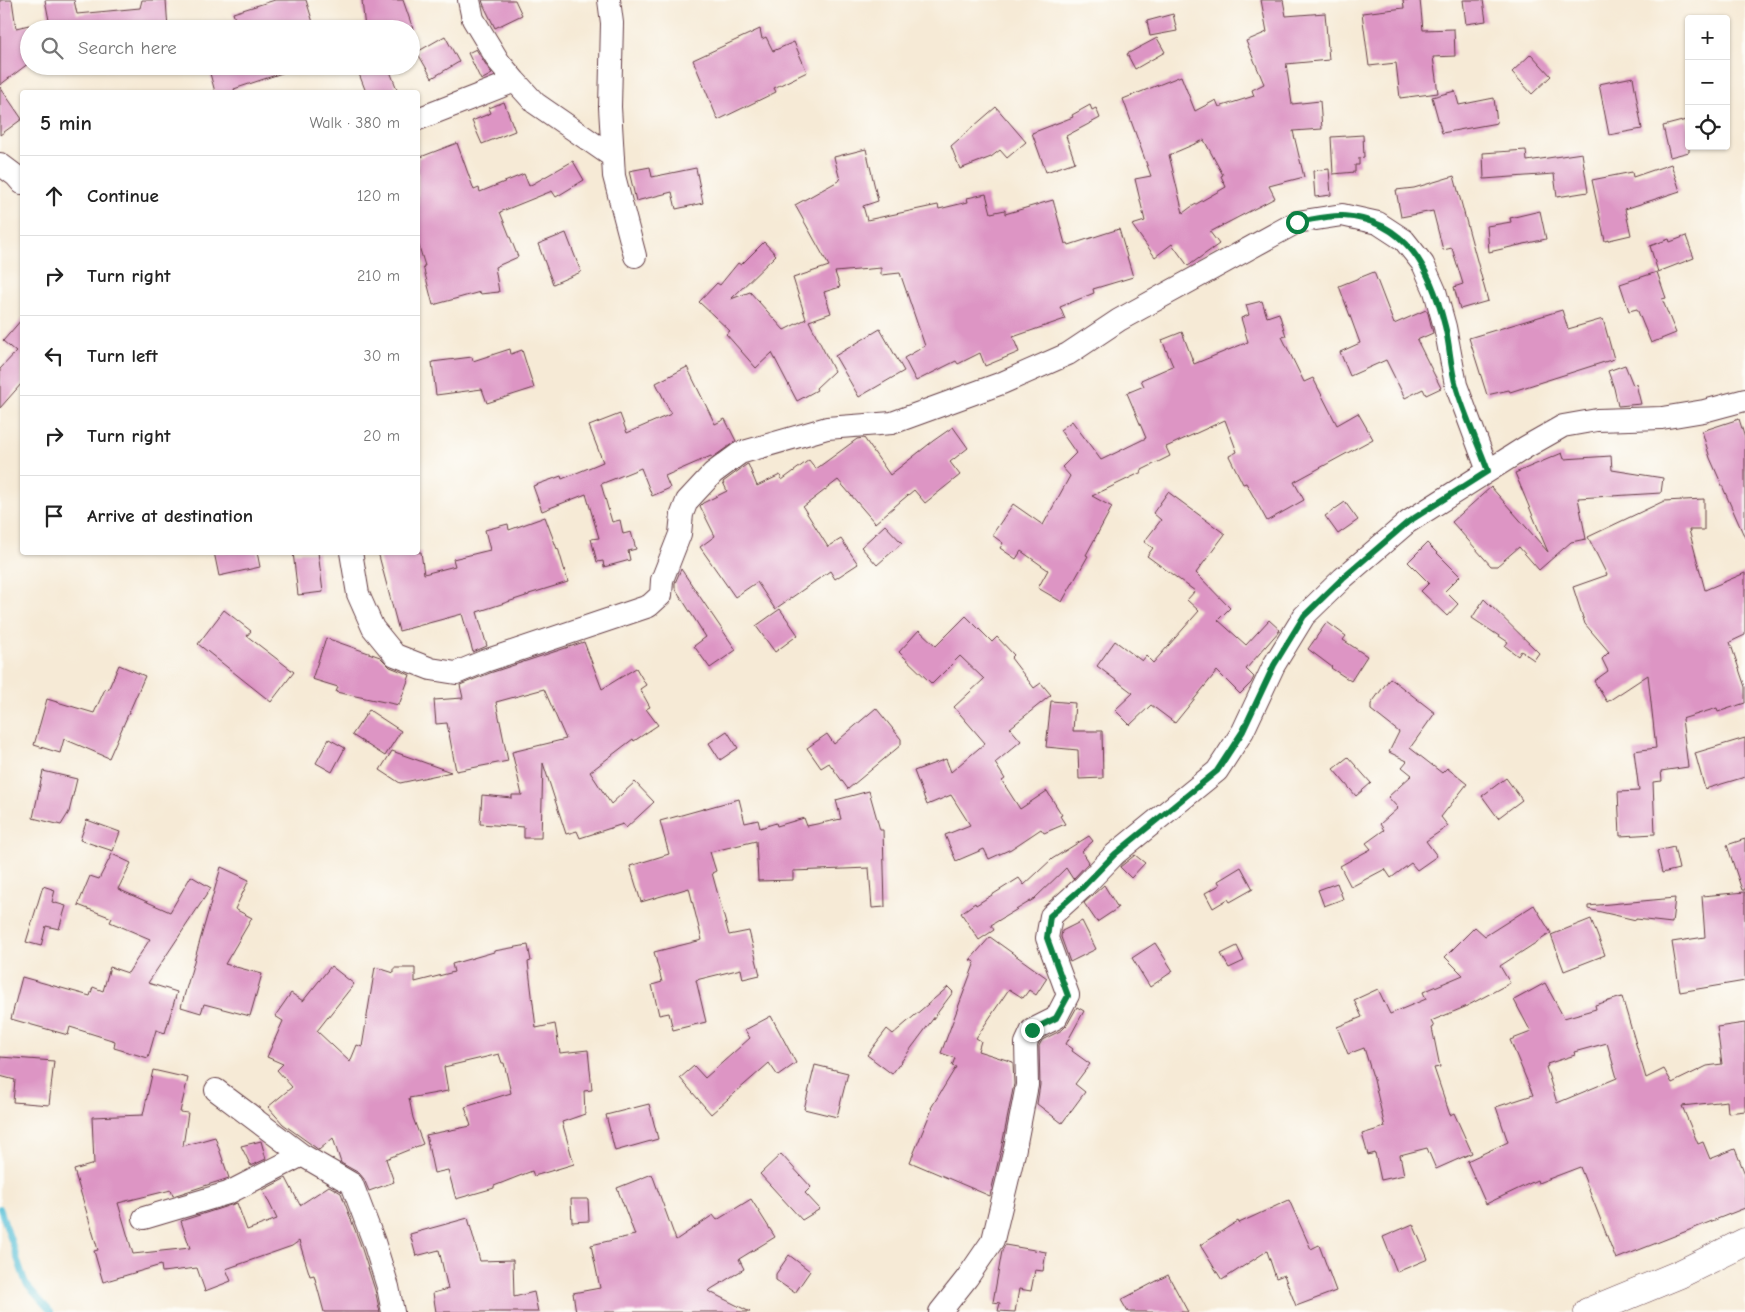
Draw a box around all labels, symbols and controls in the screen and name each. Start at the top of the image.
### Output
map controls [1685,15,1730,150]
button: + [1685,15,1730,60]
search box [20,20,420,75]
icon: search [38,34,66,62]
text: Search here [78,37,177,59]
button: − [1685,60,1730,105]
button: locate [1685,105,1730,150]
text: 5 min [40,111,92,135]
text: Walk · 380 m [310,114,400,132]
icon: ahead [40,182,68,210]
text: Continue [87,185,159,207]
text: 120 m [357,187,400,205]
route start [1286,211,1309,234]
icon: right [40,262,68,290]
text: Turn right [87,265,171,287]
text: 210 m [357,267,400,285]
icon: left [40,342,68,370]
text: Turn left [87,345,158,367]
text: 30 m [364,347,400,365]
icon: right [40,422,68,450]
text: Turn right [87,425,171,447]
text: 20 m [363,427,400,445]
icon: arrive [40,502,68,530]
text: Arrive at destination [87,505,253,527]
route end [1021,1019,1044,1042]

